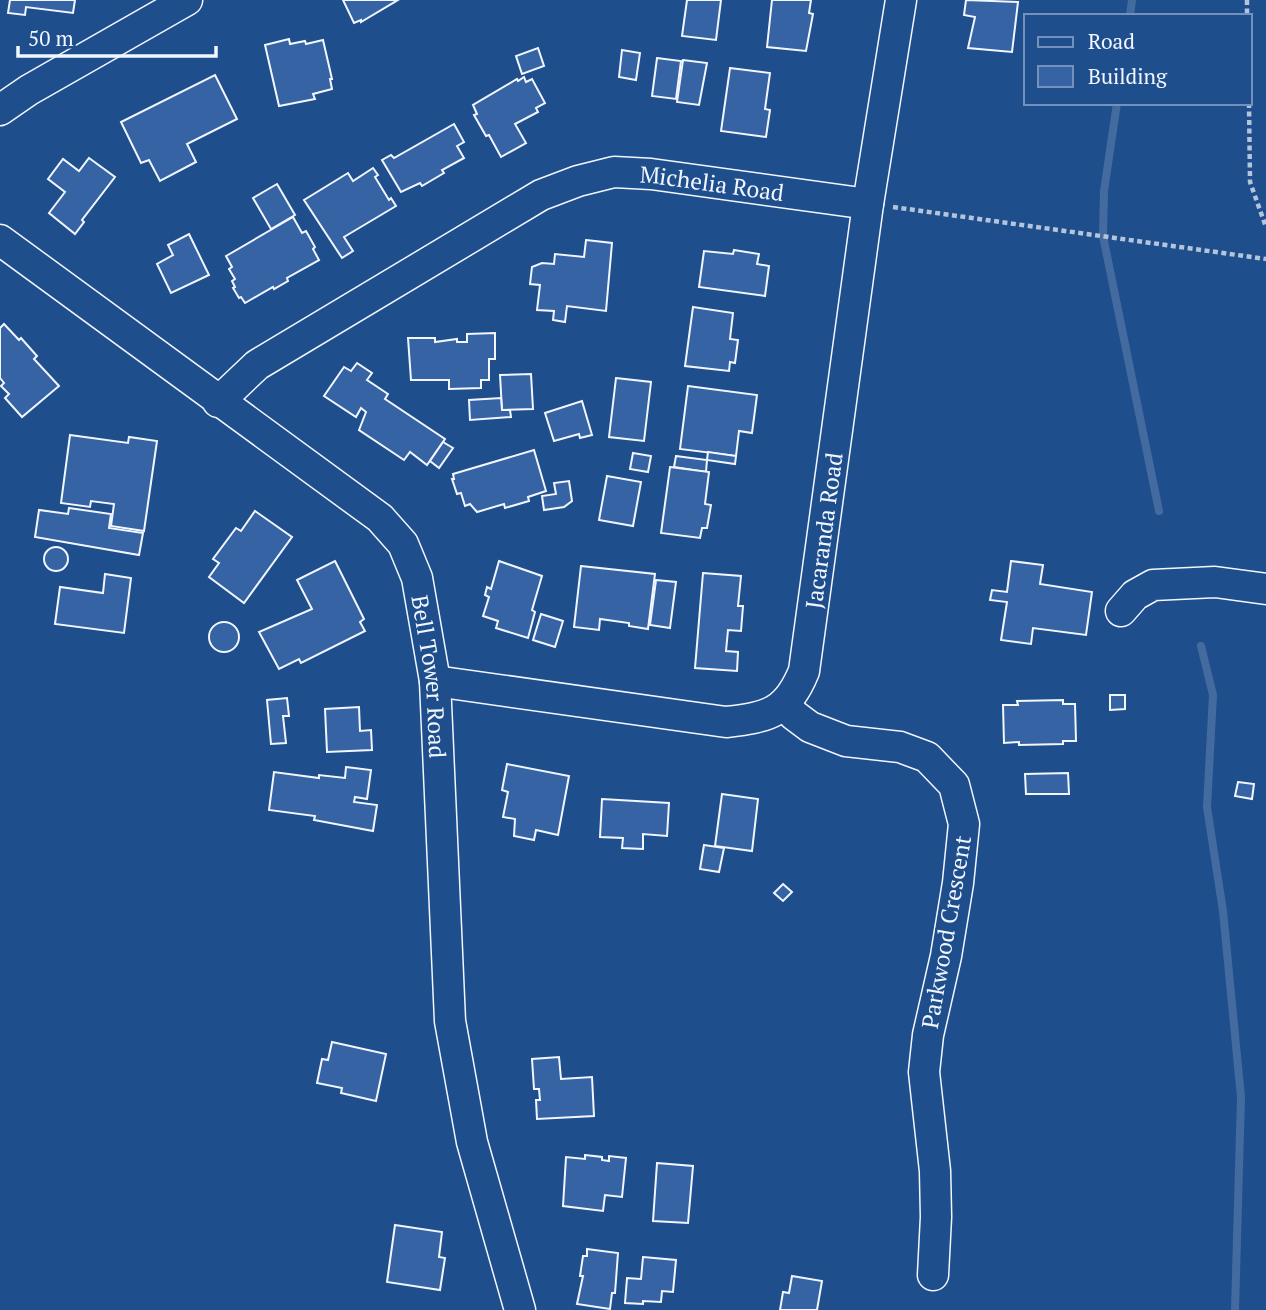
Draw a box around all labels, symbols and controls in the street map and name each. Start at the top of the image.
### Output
scale bar [18,14,215,58]
legend [1024,14,1252,105]
text: 50 m [28,24,74,52]
text: Road [1088,27,1135,55]
text: Building [1088,62,1168,90]
street label: Michelia Road [639,158,786,208]
street label: Jacaranda Road [797,450,849,611]
street label: Bell Tower Road [405,593,454,759]
street label: Parkwood Crescent [914,833,978,1031]

